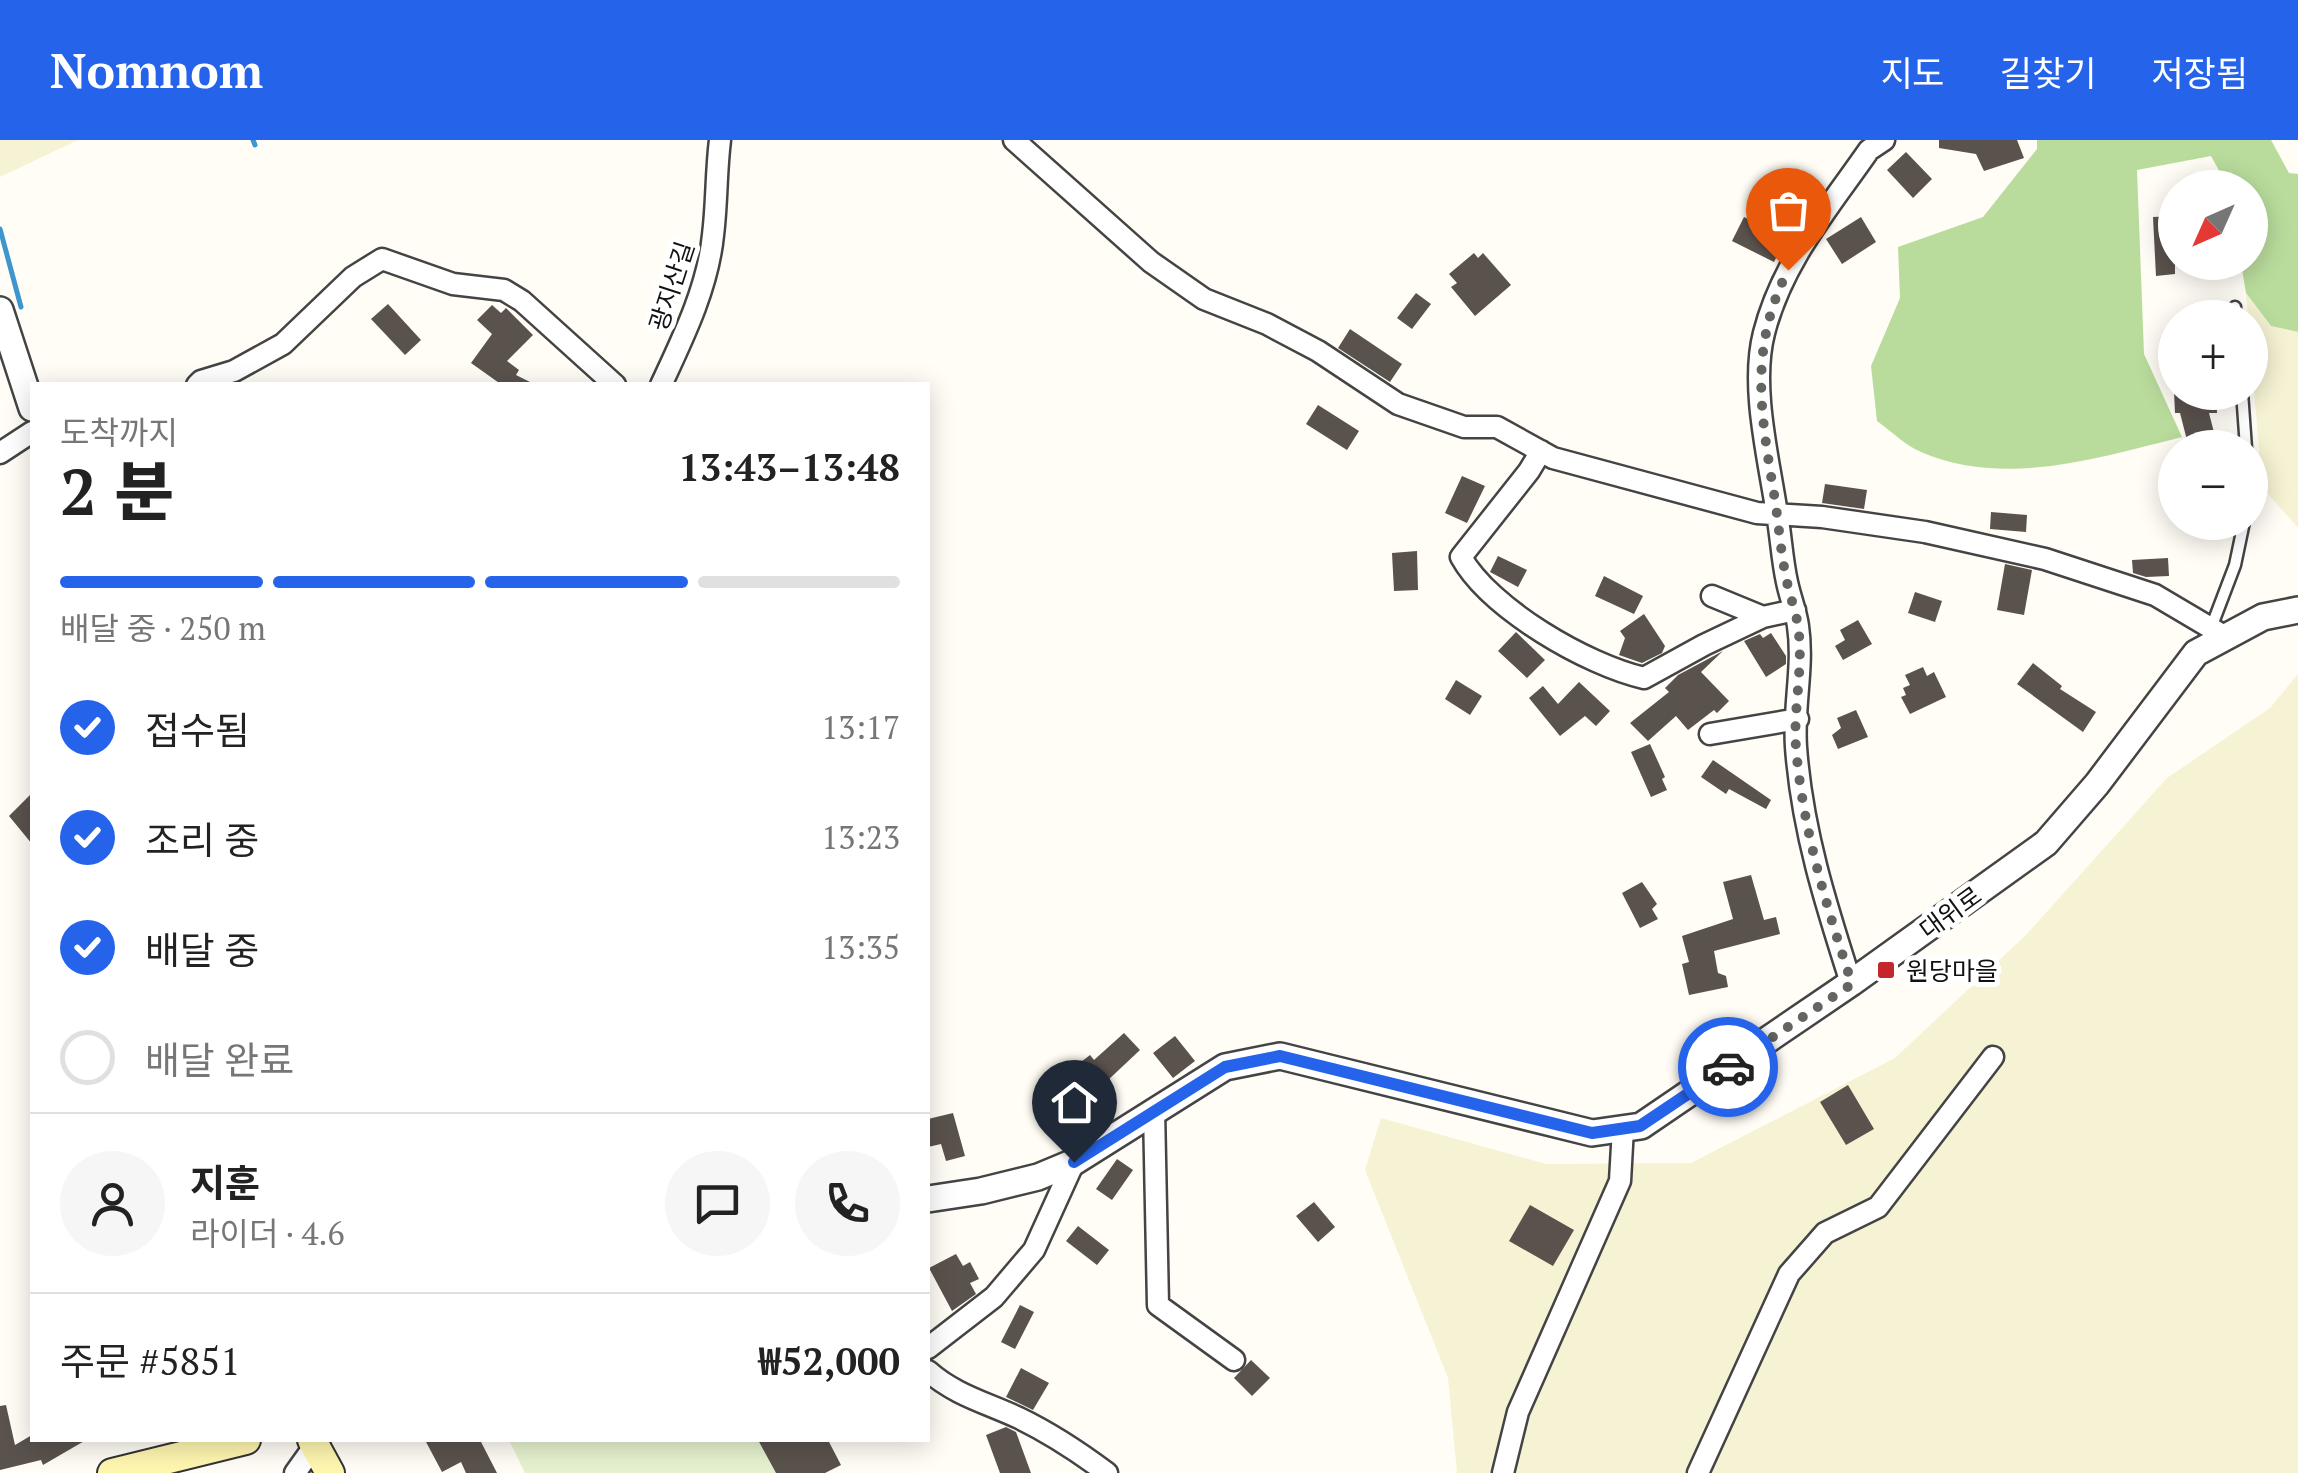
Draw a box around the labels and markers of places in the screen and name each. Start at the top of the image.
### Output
pin [1746,168,1831,271]
place label: 원당마을 [1906,954,1998,987]
marker: 원당마을 [1875,959,1897,981]
pin [1032,1060,1117,1163]

